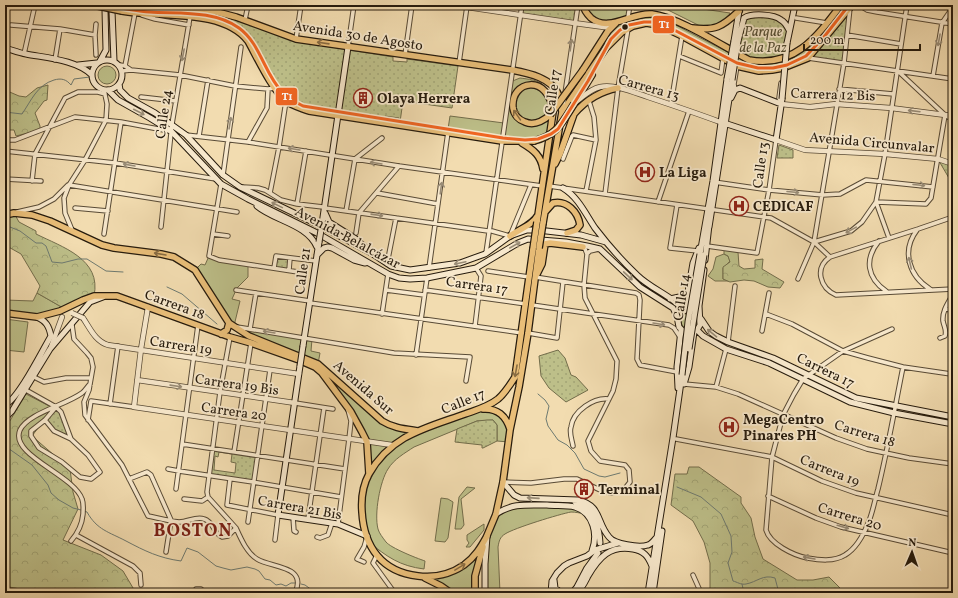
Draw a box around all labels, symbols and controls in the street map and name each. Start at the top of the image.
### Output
line badge: T1 [652,15,675,34]
street label: Avenida 30 de Agosto [291,17,424,56]
text: T1 [658,18,670,33]
unlabelled marker [620,22,630,32]
park label: Parque de la Paz [739,23,787,58]
scale bar [804,26,920,52]
text: 200 m [810,33,844,49]
one-way arrow [935,33,943,46]
one-way arrow [317,39,330,47]
one-way arrow [567,39,575,52]
one-way arrow [179,49,187,62]
street label: Calle 17 [541,68,566,116]
street label: Carrera 13 [616,71,681,106]
street label: Carrera 12 Bis [790,85,876,106]
line badge: T1 [275,87,298,106]
building icon: Olaya Herrera [352,87,374,109]
street label: Calle 24 [152,88,177,140]
text: T1 [281,90,293,105]
place label: Olaya Herrera [377,90,471,109]
one-way arrow [908,107,921,115]
one-way arrow [132,109,144,116]
one-way arrow [513,109,521,120]
one-way arrow [226,117,234,130]
street label: Avenida Circunvalar [808,129,935,158]
street label: Calle 13 [749,141,774,190]
one-way arrow [288,145,301,153]
one-way arrow [370,159,383,167]
one-way arrow [123,161,136,169]
hospital icon: La Liga [634,161,656,183]
place label: La Liga [659,164,707,183]
one-way arrow [437,182,445,195]
one-way arrow [912,182,925,189]
one-way arrow [786,189,799,196]
hospital icon: CEDICAF [728,195,750,217]
place label: CEDICAF [753,198,813,217]
one-way arrow [271,201,283,208]
street label: Avenida Belalcázar [291,202,403,274]
one-way arrow [370,211,383,219]
one-way arrow [845,226,857,234]
one-way arrow [509,240,521,248]
street label: Calle 21 [291,247,316,296]
one-way arrow [154,250,167,258]
one-way arrow [905,256,913,269]
one-way arrow [454,259,467,267]
one-way arrow [623,271,633,281]
street label: Calle 14 [669,272,696,322]
street label: Carrera 17 [445,273,509,300]
street label: Carrera 18 [142,286,207,325]
one-way arrow [652,320,665,328]
one-way arrow [263,328,276,336]
one-way arrow [707,328,717,337]
street label: Carrera 19 [148,332,213,361]
street label: Carrera 17 [793,349,858,394]
street label: Avenida Sur [329,356,398,420]
one-way arrow [511,364,519,377]
street label: Carrera 19 Bis [194,370,280,401]
one-way arrow [169,382,182,390]
street label: Calle 17 [439,385,489,420]
street label: Carrera 20 [200,398,268,426]
place label: MegaCentro Pinares PH [743,411,824,446]
hospital icon: MegaCentro Pinares PH [718,416,740,438]
street label: Carrera 18 [832,416,897,453]
street label: Carrera 19 [797,451,862,492]
building icon: Terminal [573,478,595,500]
place label: Terminal [598,481,660,500]
street label: Carrera 21 Bis [256,492,343,525]
one-way arrow [527,495,540,502]
street label: Carrera 20 [815,499,884,536]
district label: BOSTON [153,519,233,544]
one-way arrow [836,524,849,531]
north arrow [892,532,932,572]
text: N [908,536,917,551]
one-way arrow [803,554,816,562]
one-way arrow [454,563,466,571]

